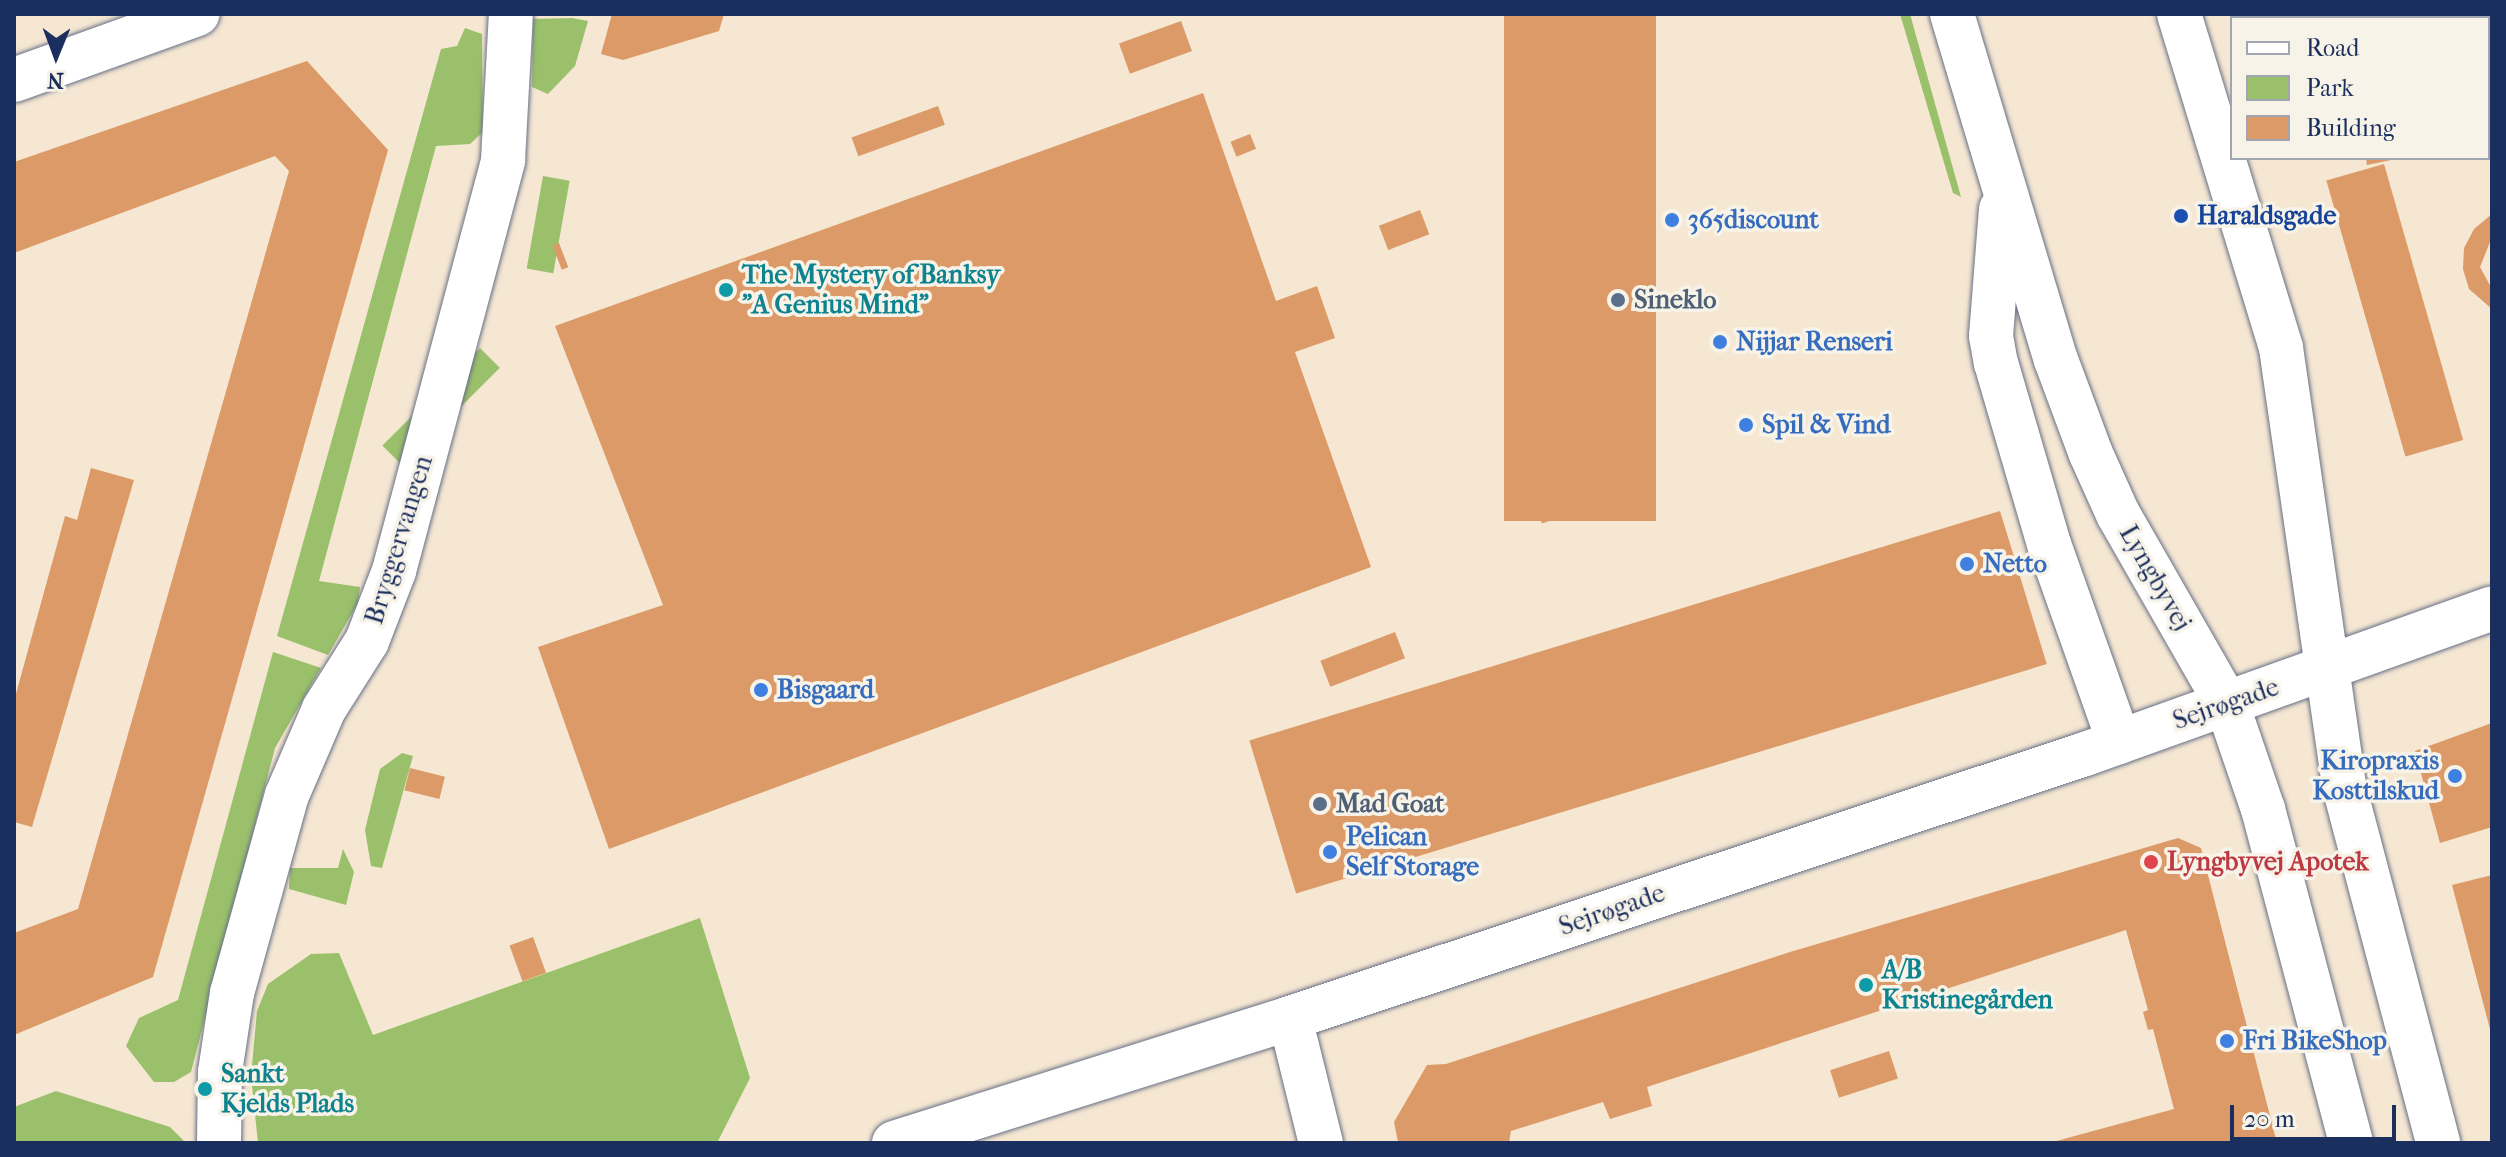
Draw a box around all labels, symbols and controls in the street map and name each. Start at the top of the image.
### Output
north arrow [16,16,96,96]
legend [2230,16,2490,160]
text: Road [2306,34,2359,62]
text: N [47,67,64,93]
text: Park [2306,74,2354,102]
text: Building [2306,114,2396,142]
place label: Haraldsgade [2197,200,2336,232]
place label: 365discount [1688,204,1819,236]
marker: Haraldsgade [2172,207,2190,225]
marker: 365discount [1663,211,1681,229]
place label: The Mystery of Banksy "A Genius Mind" [742,259,1000,320]
marker: The Mystery of Banksy "A Genius Mind" [717,281,735,299]
place label: Sineklo [1634,284,1716,316]
marker: Sineklo [1609,291,1627,309]
place label: Nijjar Renseri [1736,326,1893,358]
marker: Nijjar Renseri [1711,333,1729,351]
place label: Spil & Vind [1762,409,1890,441]
marker: Spil & Vind [1737,416,1755,434]
street label: Bryggervangen [359,452,439,628]
street label: Lyngbyvej [2112,520,2198,636]
place label: Netto [1983,548,2047,580]
marker: Netto [1958,555,1976,573]
street label: Sejrøgade [2169,671,2283,737]
place label: Bisgaard [777,674,874,706]
marker: Bisgaard [752,681,770,699]
place label: Kiropraxis Kosttilskud [2313,745,2439,806]
marker: Kiropraxis Kosttilskud [2446,767,2464,785]
place label: Mad Goat [1336,788,1444,820]
marker: Mad Goat [1311,795,1329,813]
place label: Pelican Self Storage [1346,821,1479,882]
marker: Pelican Self Storage [1321,843,1339,861]
place label: Lyngbyvej Apotek [2167,846,2369,878]
marker: Lyngbyvej Apotek [2142,853,2160,871]
street label: Sejrøgade [1555,877,1669,943]
place label: A/B Kristinegården [1882,954,2053,1016]
marker: A/B Kristinegården [1857,976,1875,994]
place label: Fri BikeShop [2243,1025,2387,1057]
marker: Fri BikeShop [2218,1032,2236,1050]
place label: Sankt Kjelds Plads [221,1058,354,1120]
marker: Sankt Kjelds Plads [196,1080,214,1098]
scale bar [2234,1089,2400,1139]
text: 20 m [2244,1105,2295,1133]

